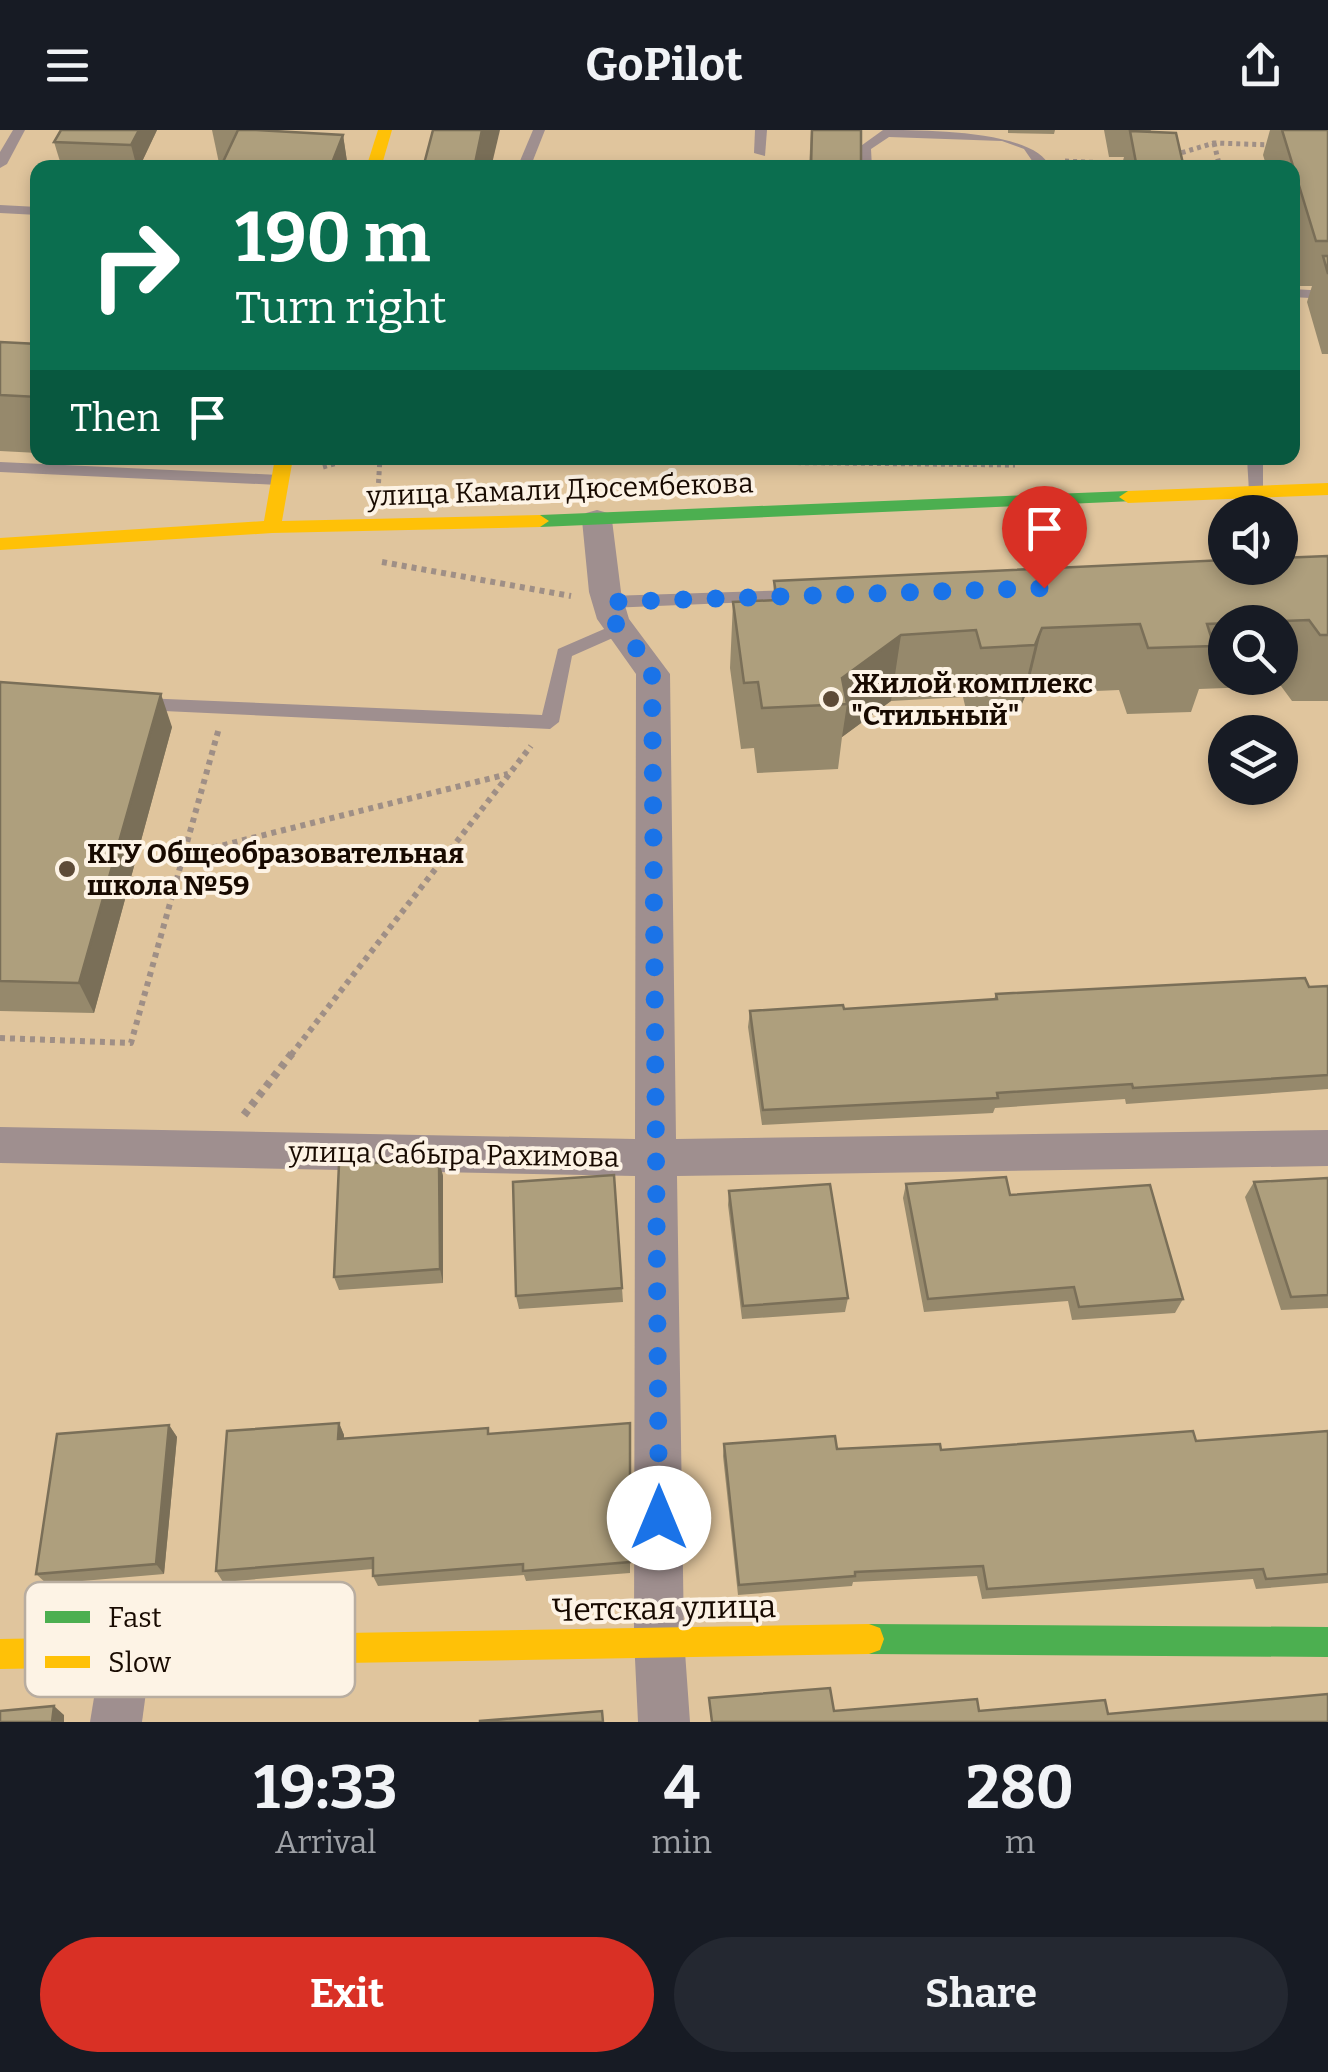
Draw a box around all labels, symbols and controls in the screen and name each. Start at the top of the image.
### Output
icon: menu [40,38,95,93]
text: GoPilot [585,38,743,92]
icon: share [1233,38,1288,93]
text: 190 m [235,196,430,280]
icon: right [70,200,200,330]
text: Turn right [235,281,447,335]
icon: arrive [180,390,235,445]
text: Then [70,395,160,441]
street label: улица Камали Дюсембекова [365,466,754,513]
pin [1002,486,1087,589]
map controls [1208,495,1298,805]
button: sound [1208,495,1298,585]
icon: arrive [1017,501,1072,556]
button: search [1208,605,1298,695]
place label: Жилой комплекс "Стильный" [851,667,1093,732]
marker: Жилой комплекс "Стильный" [820,688,842,710]
button: layers [1208,715,1298,805]
place label: КГУ Общеобразовательная школа №59 [87,837,464,902]
marker: КГУ Общеобразовательная школа №59 [56,858,78,880]
street label: улица Сабыра Рахимова [287,1135,620,1174]
position arrow [607,1466,711,1570]
legend [25,1582,355,1697]
street label: Четская улица [551,1587,777,1629]
text: Fast [108,1601,162,1634]
text: Slow [108,1646,171,1679]
text: 19:33 [254,1752,398,1824]
text: 4 [663,1752,700,1824]
text: 280 [966,1752,1074,1824]
text: Arrival [275,1823,376,1861]
text: min [652,1823,712,1861]
text: m [1005,1823,1035,1861]
button: Exit [40,1937,654,2052]
button: Share [674,1937,1288,2052]

